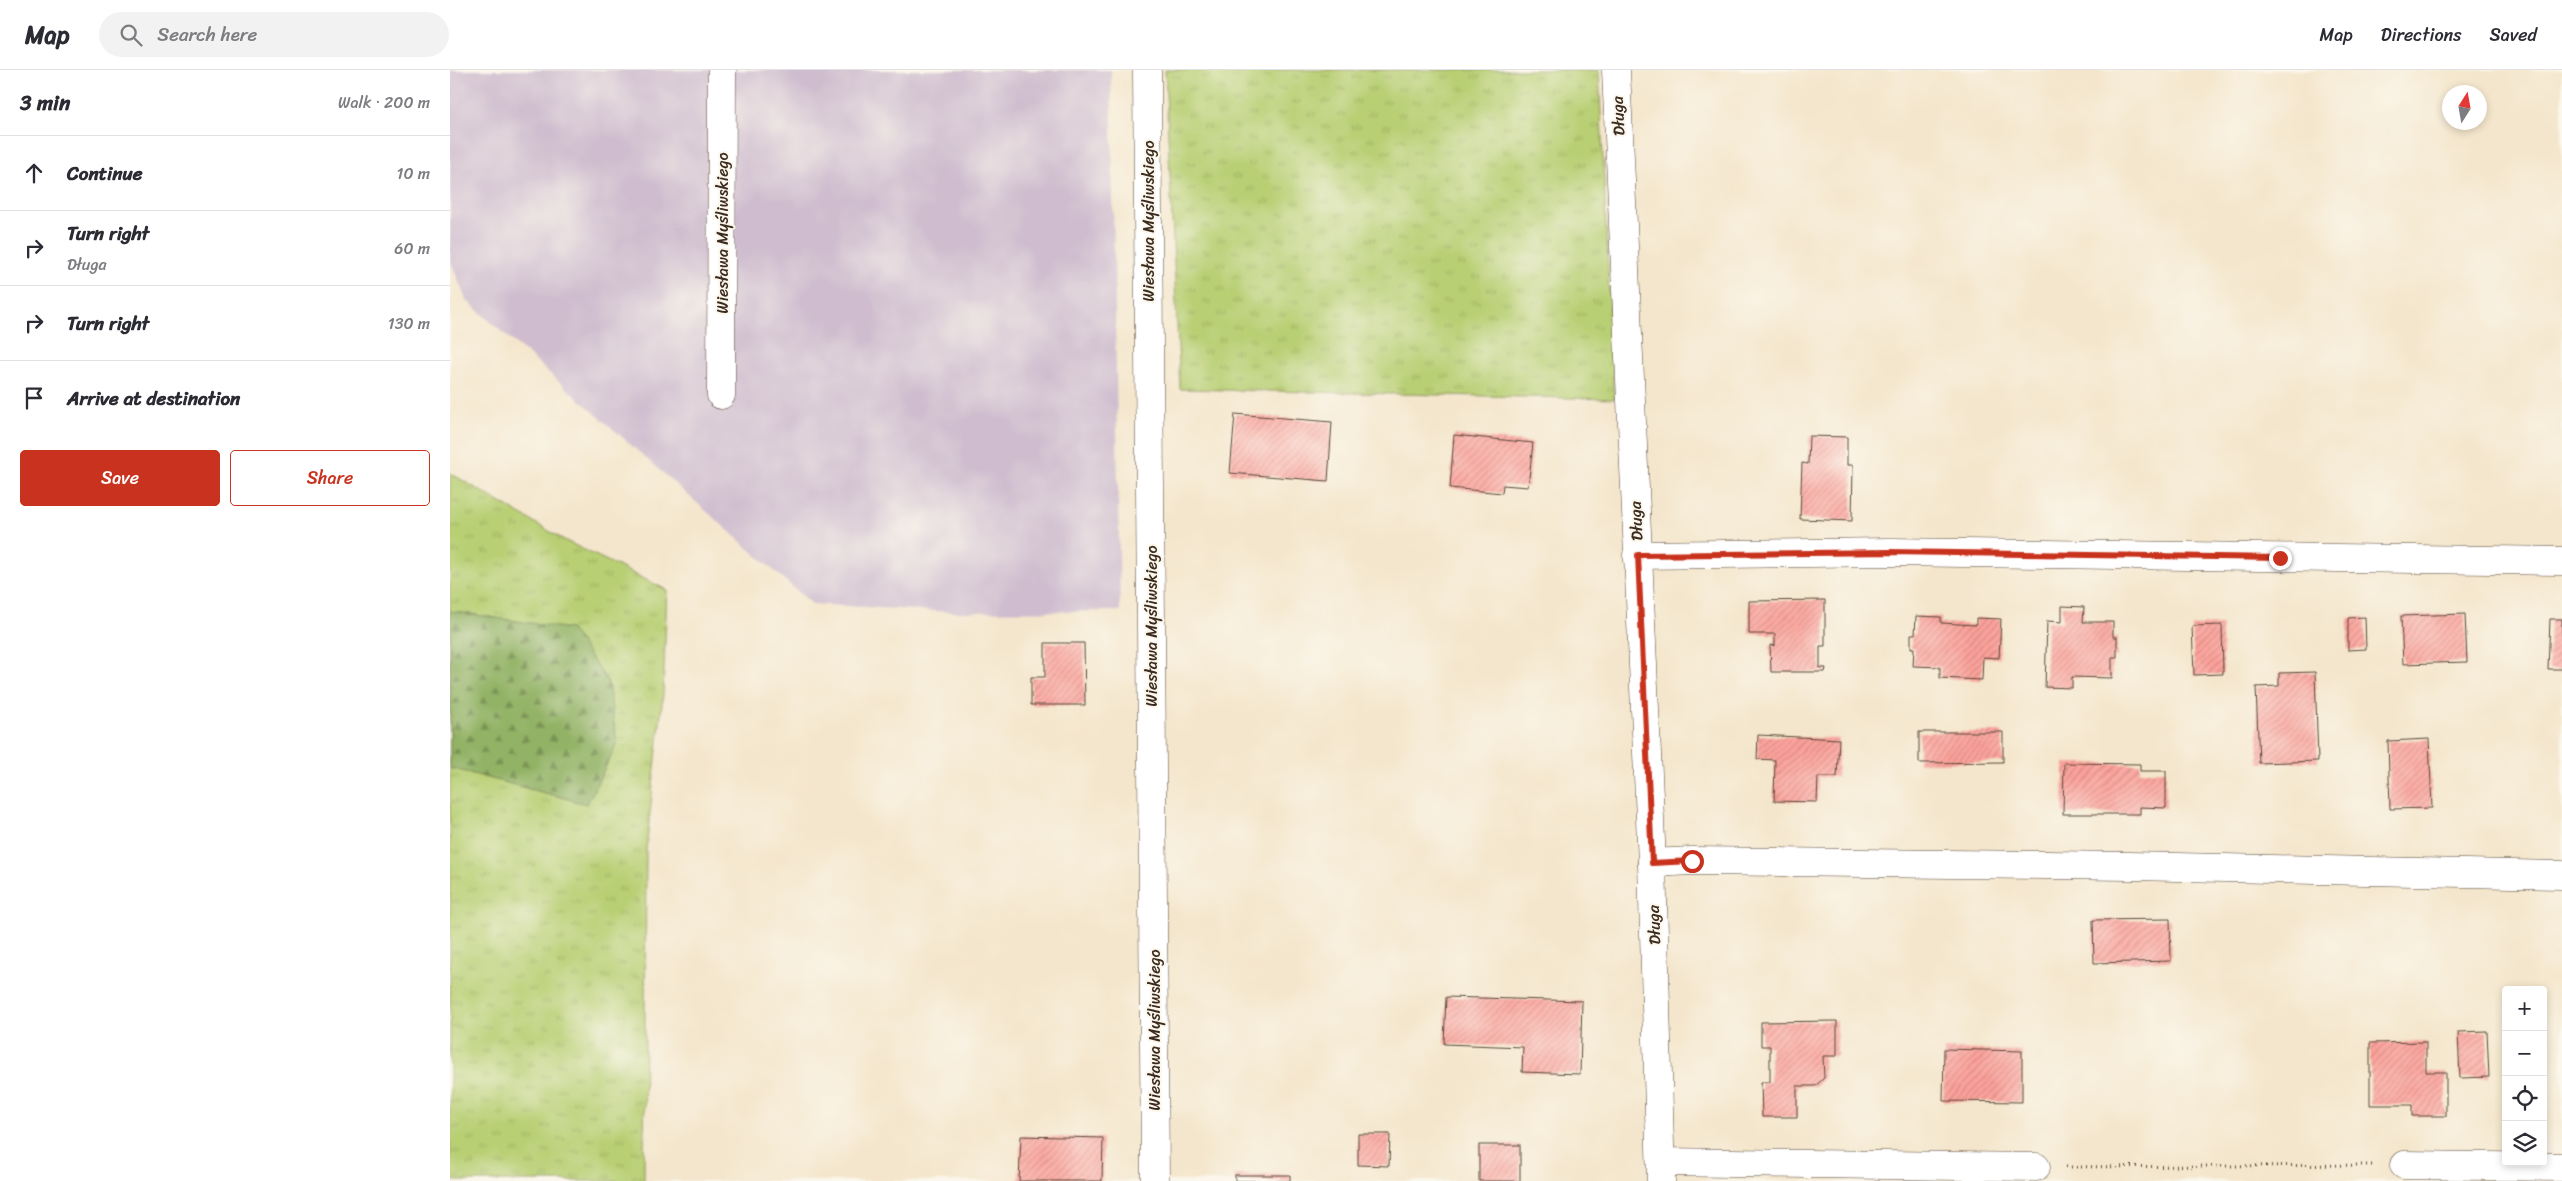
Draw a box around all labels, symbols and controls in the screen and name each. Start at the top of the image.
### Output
search box [99,12,449,57]
text: Map [25,14,69,56]
text: Search here [157,18,257,51]
text: Map [2320,19,2353,51]
text: Directions [2381,19,2462,51]
text: Saved [2490,19,2537,51]
icon: search [117,21,145,49]
text: 3 min [20,84,70,122]
north arrow [2442,85,2487,130]
text: Walk · 200 m [338,88,430,117]
street label: Długa [1602,95,1634,136]
street label: Wiesława Myśliwskiego [1134,140,1163,302]
street label: Wiesława Myśliwskiego [708,152,737,314]
text: Continue [67,157,143,190]
icon: ahead [20,159,48,187]
text: 10 m [397,159,430,188]
text: Turn right [67,217,149,250]
icon: right [20,234,48,262]
text: 60 m [394,234,430,263]
text: Długa [67,250,107,279]
text: Turn right [67,307,149,340]
icon: right [20,309,48,337]
text: 130 m [388,309,430,338]
text: Arrive at destination [67,382,240,415]
icon: arrive [20,384,48,412]
button: Save [20,450,220,506]
button: Share [230,450,430,506]
street label: Długa [1620,500,1652,541]
street label: Wiesława Myśliwskiego [1137,545,1166,707]
route end [2269,547,2292,570]
route start [1681,850,1704,873]
street label: Długa [1639,904,1669,945]
street label: Wiesława Myśliwskiego [1140,949,1169,1111]
map controls [2502,986,2547,1166]
button: + [2502,986,2547,1031]
button: − [2502,1031,2547,1076]
button: locate [2502,1076,2547,1121]
button: layers [2502,1121,2547,1166]

